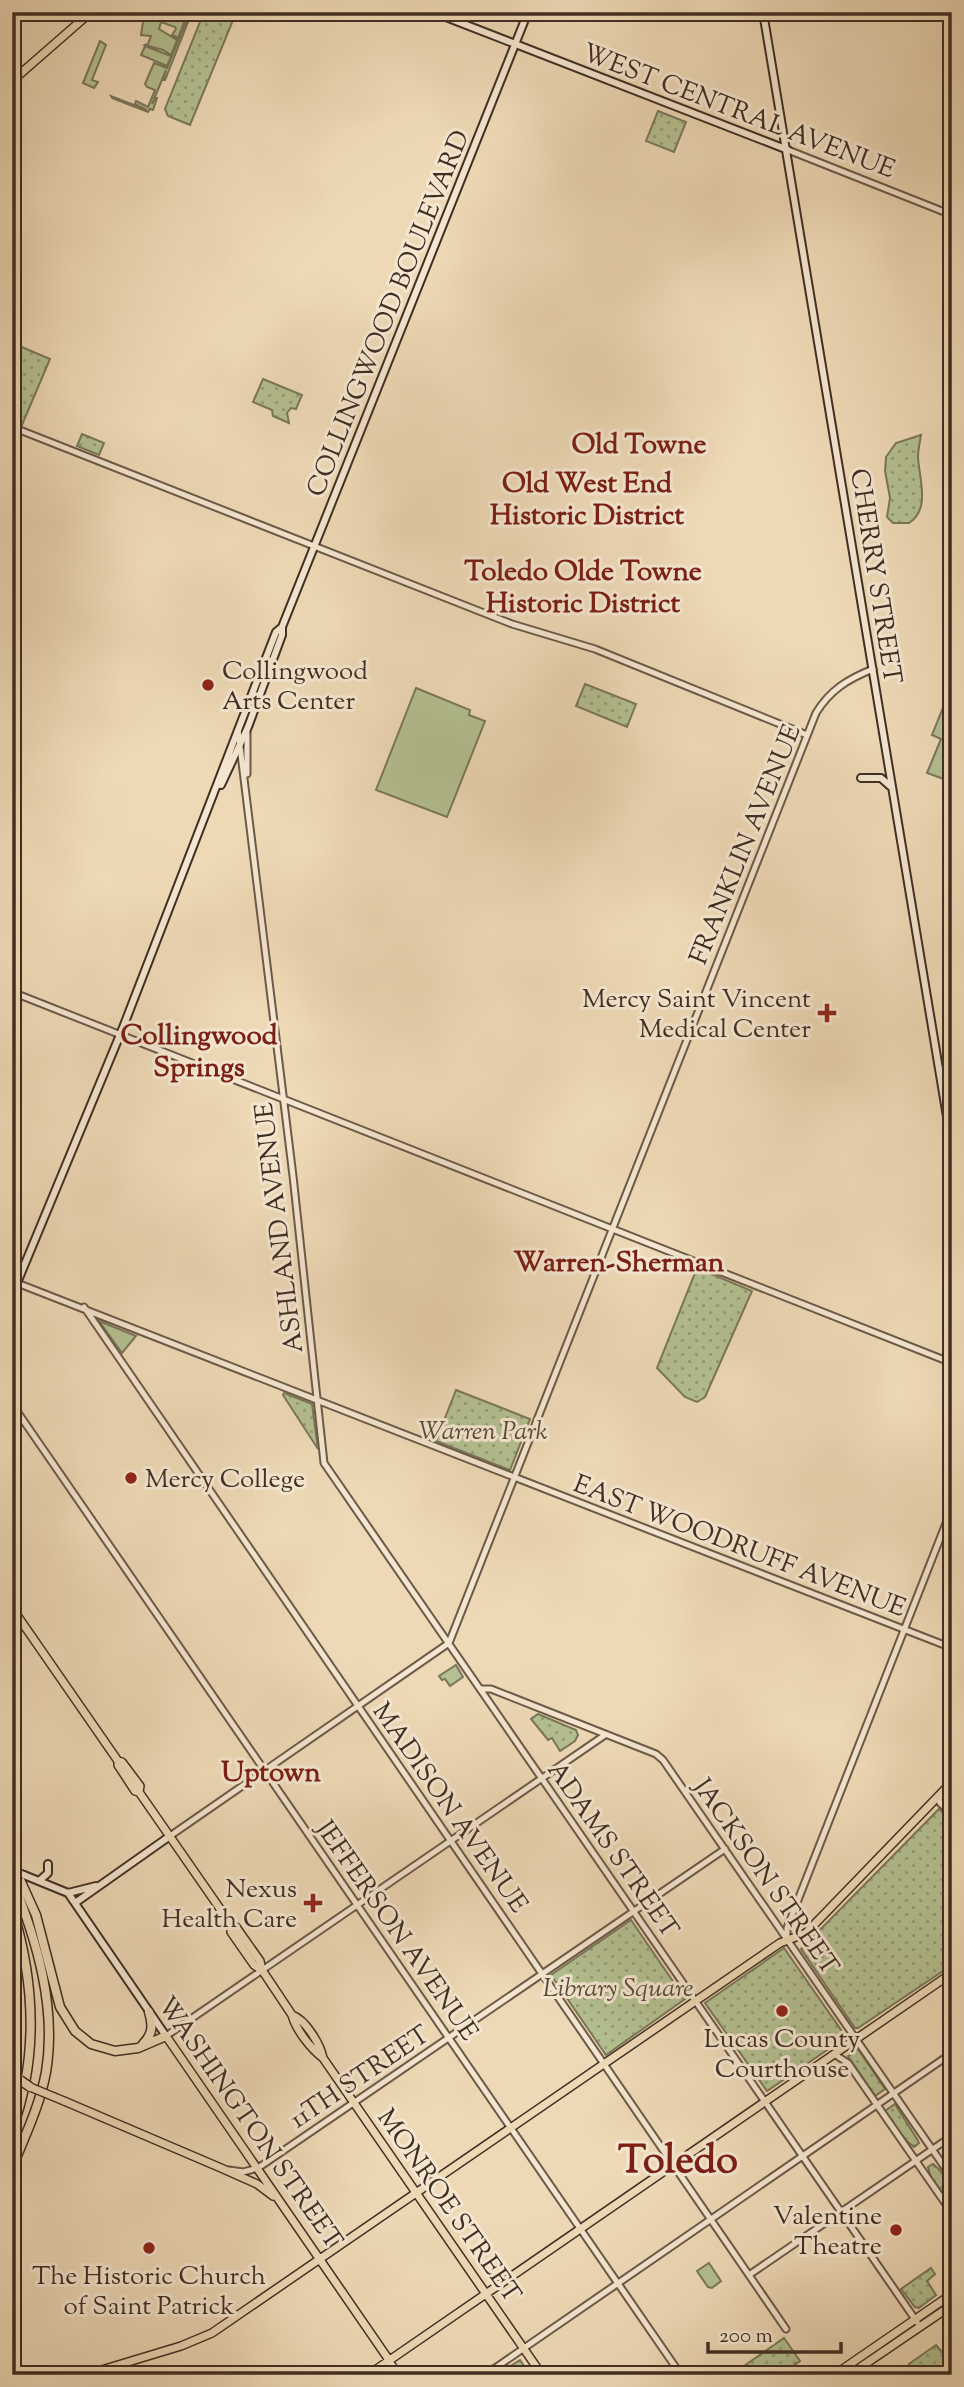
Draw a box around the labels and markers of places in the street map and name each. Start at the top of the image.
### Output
place label: Collingwood Arts Center [222,654,368,721]
marker: Collingwood Arts Center [200,677,216,693]
place label: Mercy Saint Vincent Medical Center [582,982,811,1049]
marker: Mercy Saint Vincent Medical Center [817,1003,837,1023]
place label: Mercy College [145,1462,305,1499]
marker: Mercy College [123,1470,139,1486]
place label: Nexus Health Care [162,1872,297,1939]
marker: Nexus Health Care [303,1893,323,1913]
marker: Lucas County Courthouse [774,2003,790,2019]
place label: Lucas County Courthouse [704,2022,860,2089]
place label: Valentine Theatre [773,2199,882,2266]
marker: Valentine Theatre [888,2222,904,2238]
marker: The Historic Church of Saint Patrick [141,2240,157,2256]
place label: The Historic Church of Saint Patrick [32,2259,266,2326]

